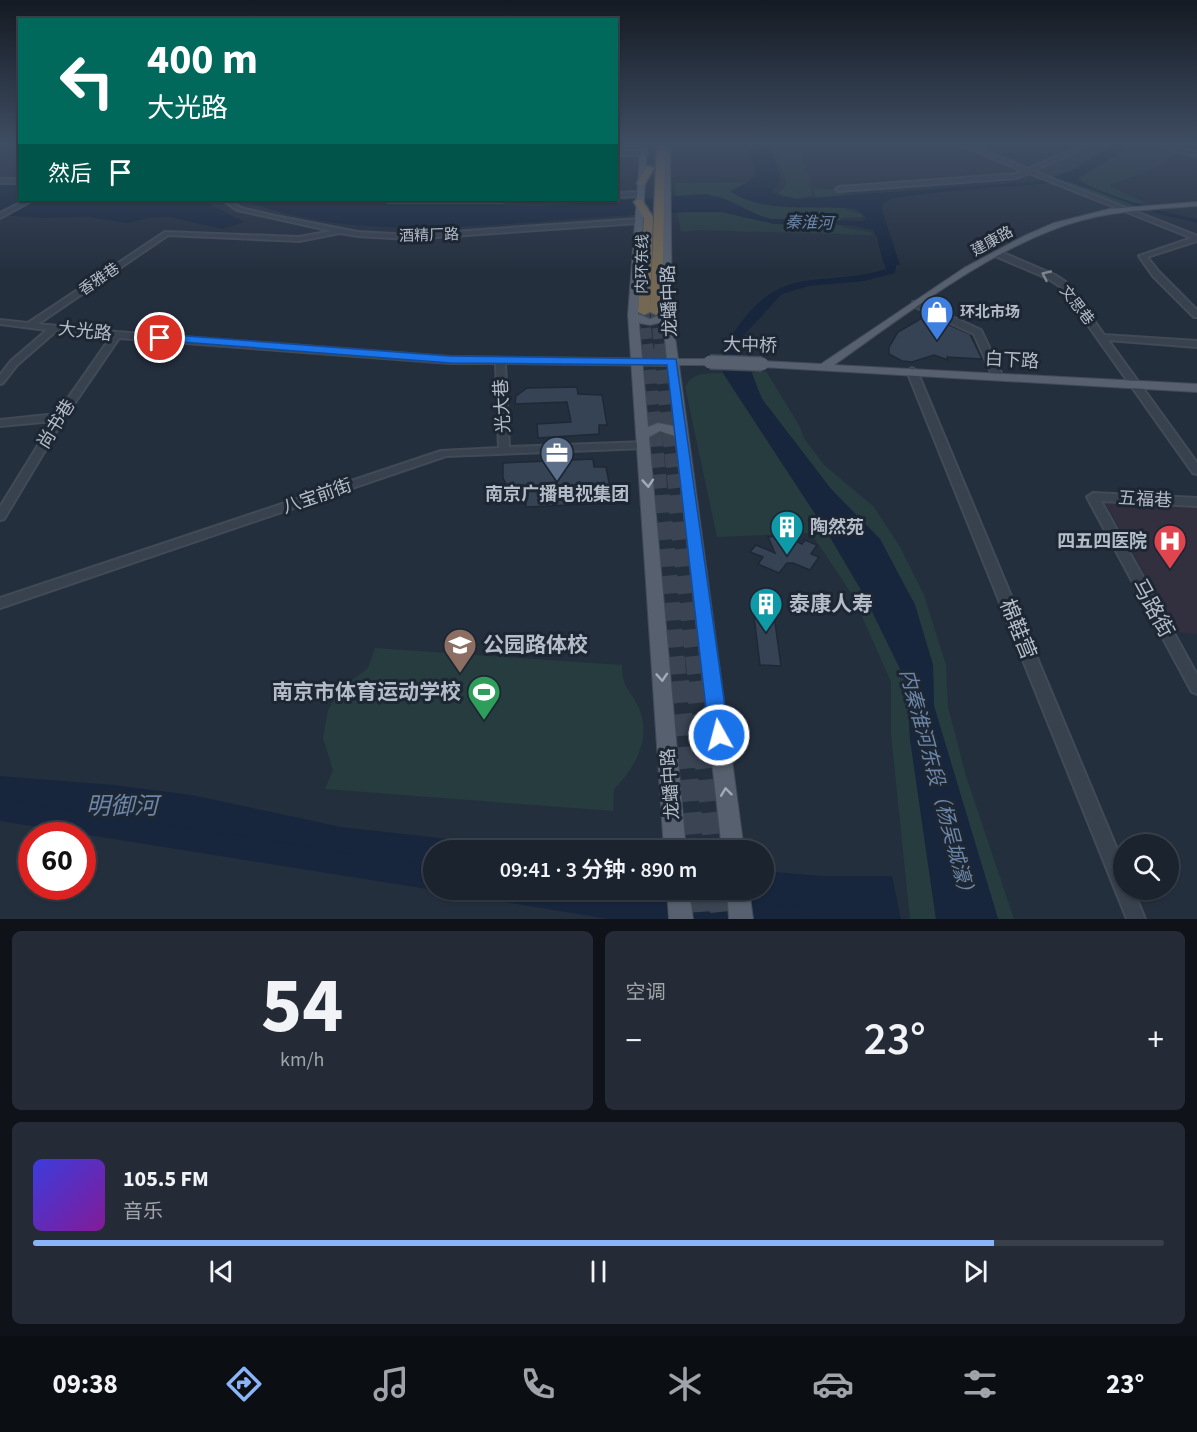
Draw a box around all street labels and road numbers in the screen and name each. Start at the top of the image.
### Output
street label: 建康路 [967,221,1017,262]
street label: 酒精厂路 [399,224,459,247]
street label: 内环东线 [631,234,654,294]
street label: 香雅巷 [75,258,124,301]
street label: 龙蟠中路 [656,265,683,337]
street label: 文思巷 [1054,281,1099,330]
street label: 大光路 [57,316,113,347]
street label: 大中桥 [723,333,777,358]
street label: 白下路 [984,347,1040,374]
street label: 光大巷 [489,378,516,434]
street label: 尚书巷 [32,395,81,454]
street label: 八宝前街 [279,473,355,520]
street label: 五福巷 [1117,486,1173,513]
street label: 马路街 [1125,573,1181,643]
street label: 棉鞋营 [992,594,1044,664]
street label: 龙蟠中路 [656,747,685,821]

